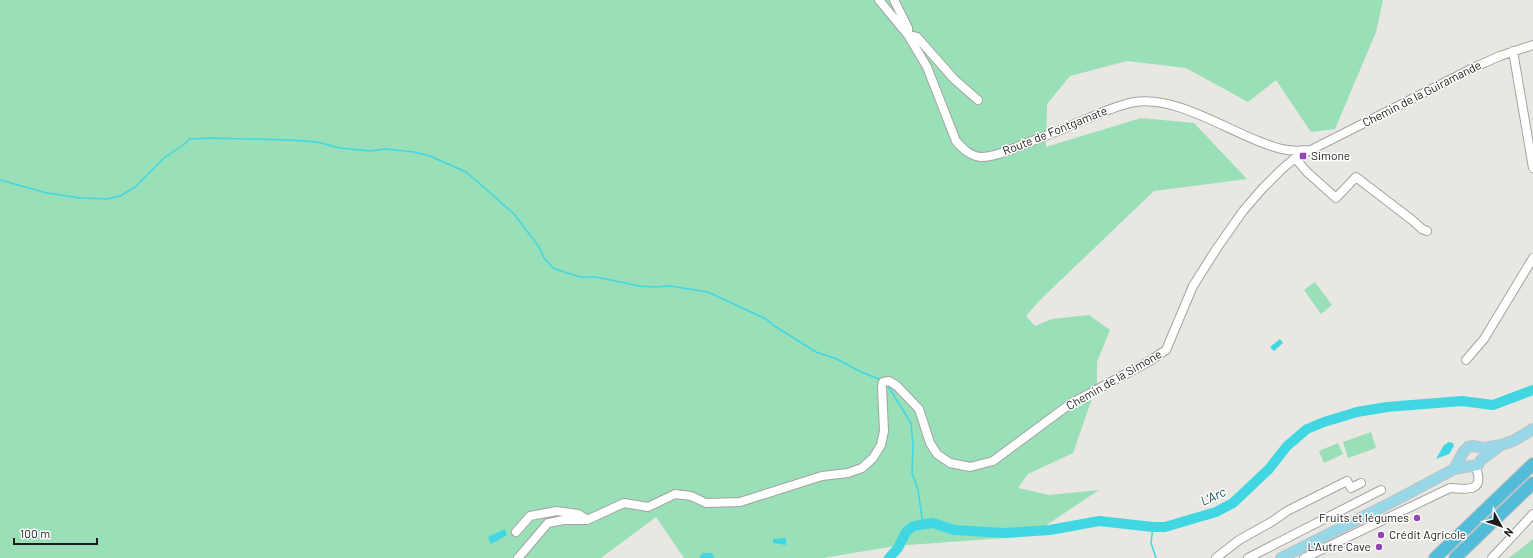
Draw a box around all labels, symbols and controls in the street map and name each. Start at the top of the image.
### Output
street label: Chemin de la Guiramande [1360,57,1483,129]
street label: Route de Fontgamate [1000,103,1109,157]
place label: Simone [1311,148,1350,162]
marker: Simone [1298,151,1308,161]
street label: Chemin de la Simone [1063,346,1164,412]
water label: L'Arc [1198,483,1229,509]
north arrow [1481,506,1521,546]
place label: Fruits et légumes [1319,510,1409,524]
marker: Fruits et légumes [1412,513,1422,523]
scale bar [14,520,97,546]
text: 100 m [20,526,50,540]
text: N [1502,526,1516,540]
place label: Crédit Agricole [1389,527,1466,541]
marker: Crédit Agricole [1376,530,1386,540]
place label: L'Autre Cave [1307,539,1371,553]
marker: L'Autre Cave [1374,542,1384,552]

